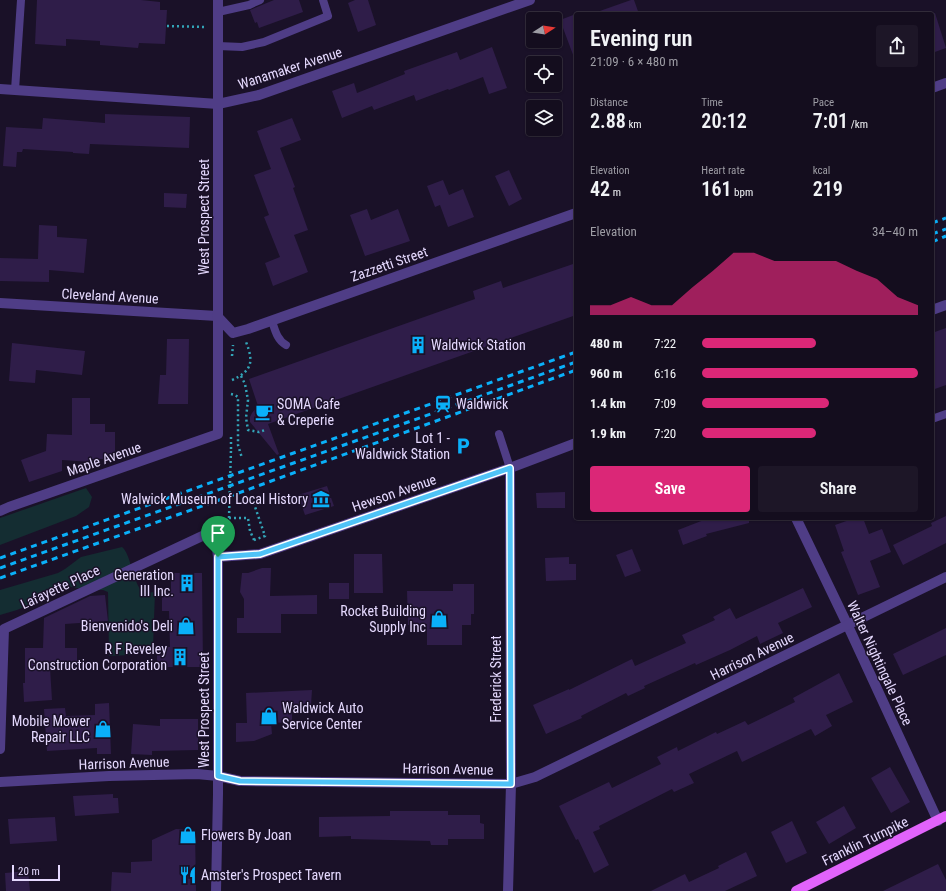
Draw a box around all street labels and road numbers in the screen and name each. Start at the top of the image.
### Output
street label: Wanamaker Avenue [236,44,344,92]
street label: West Prospect Street [196,159,212,275]
street label: Zazzetti Street [348,243,430,285]
street label: Cleveland Avenue [61,285,159,307]
street label: Maple Avenue [65,439,144,479]
street label: Hewson Avenue [350,471,439,515]
street label: Lafayette Place [18,562,103,612]
street label: Walter Nightingale Place [844,598,916,728]
street label: Harrison Avenue [708,629,797,683]
street label: Frederick Street [488,635,504,723]
street label: West Prospect Street [196,652,212,768]
street label: Harrison Avenue [78,753,170,773]
street label: Harrison Avenue [402,760,494,778]
street label: Franklin Turnpike [819,813,911,869]

